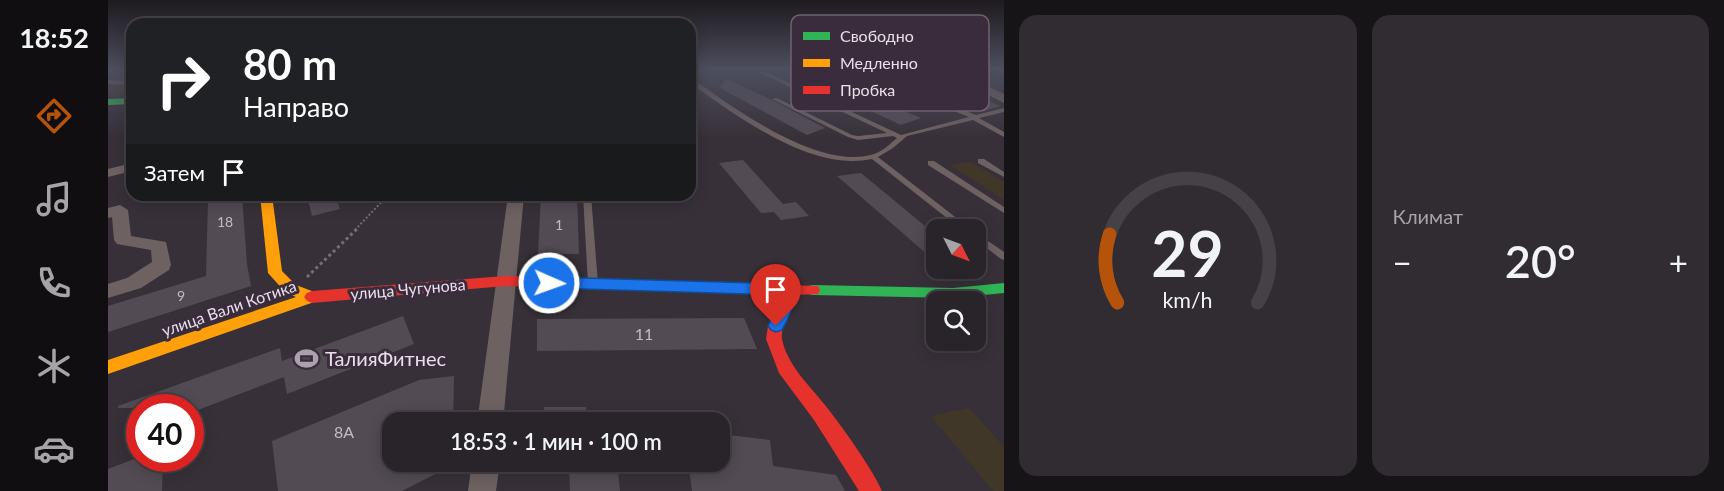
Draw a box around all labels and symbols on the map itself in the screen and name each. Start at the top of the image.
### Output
legend [791,15,989,111]
text: Свободно [840,26,914,45]
text: Медленно [840,53,918,72]
text: Пробка [840,80,895,99]
house number: 18 [217,213,233,230]
house number: 1 [555,216,563,233]
north arrow [926,219,986,279]
position arrow [517,251,581,315]
pin [750,264,801,326]
street label: улица Чугунова [350,274,466,303]
street label: улица Вали Котика [159,276,299,339]
house number: 9 [177,287,185,304]
house number: 11 [635,324,653,343]
sports icon: ТалияФитнес [294,346,320,372]
place label: ТалияФитнес [325,346,446,370]
speed limit sign: 40 [126,394,204,472]
house number: 8А [334,422,354,441]

